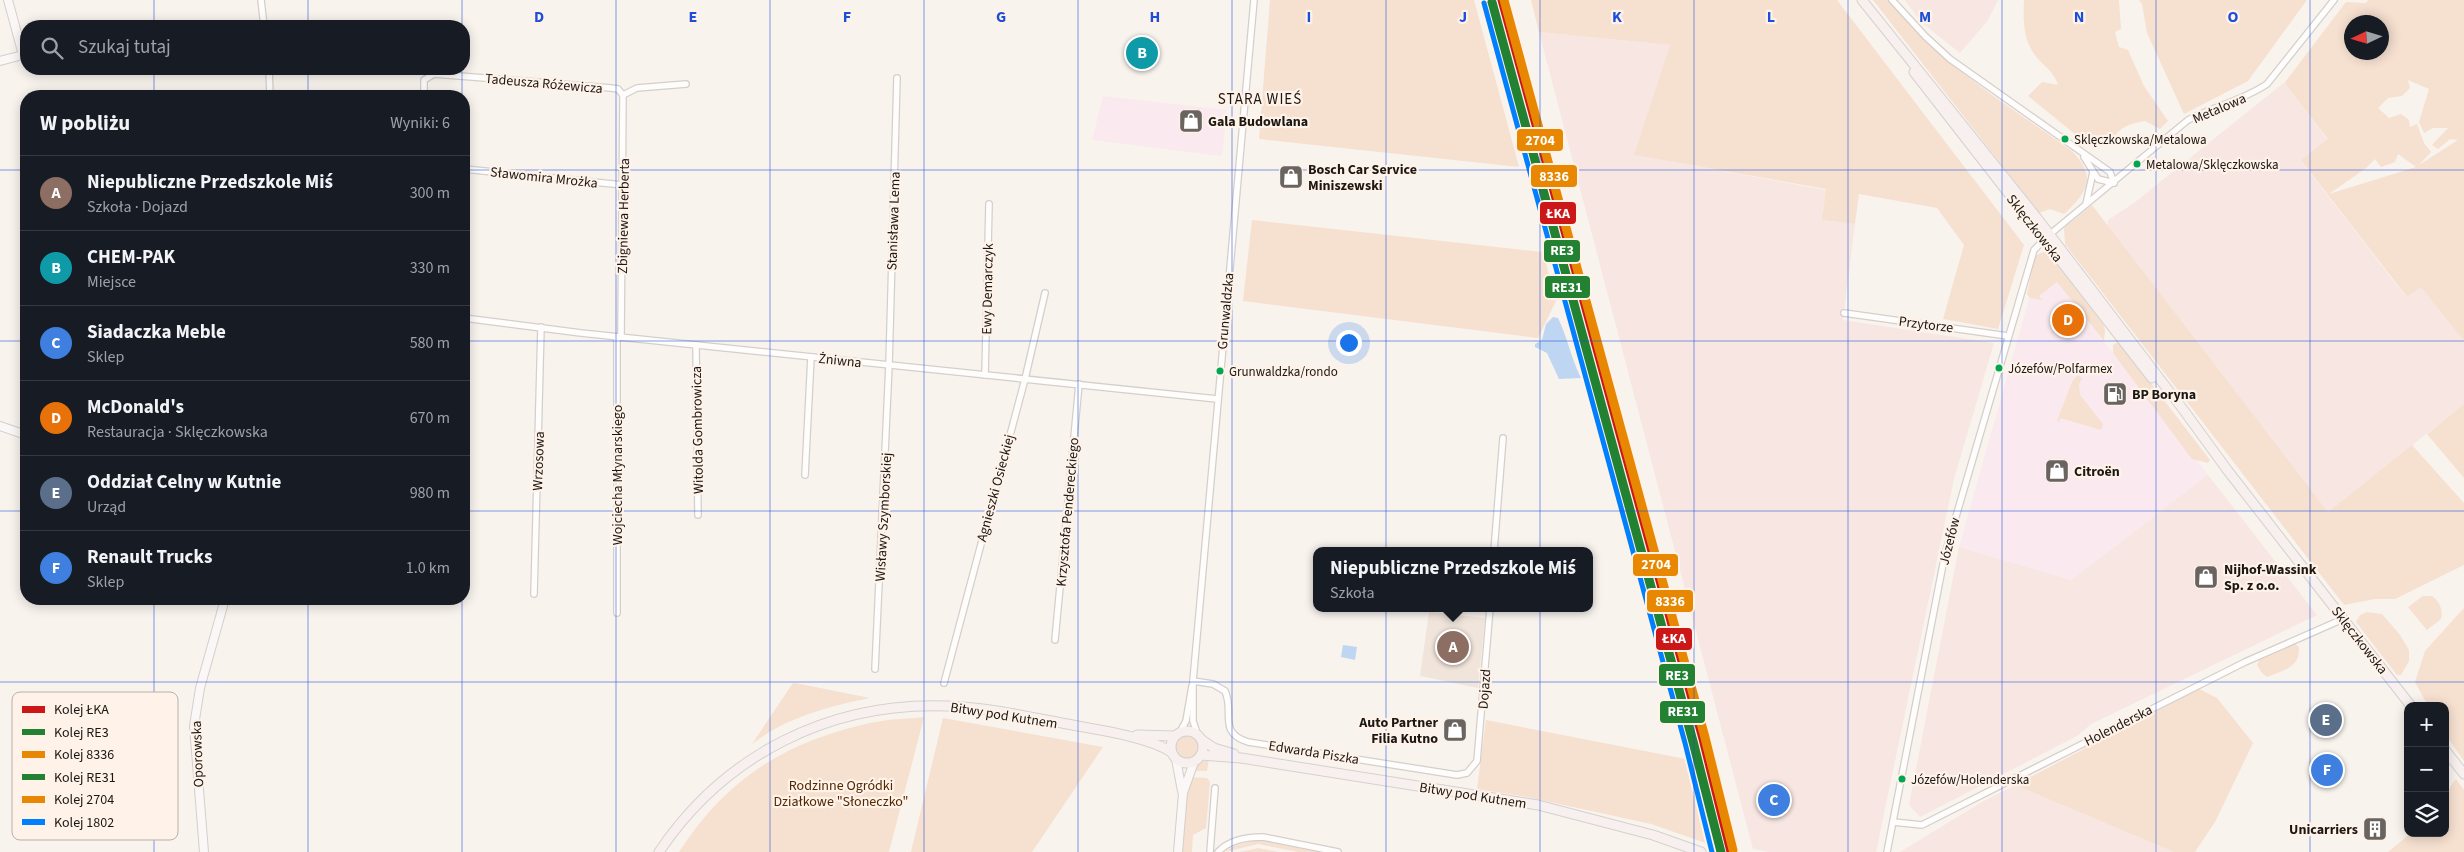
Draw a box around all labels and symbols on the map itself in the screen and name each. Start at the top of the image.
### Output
text: D [534,6,544,28]
text: E [689,6,697,28]
text: F [843,6,851,28]
text: G [996,6,1006,28]
text: H [1150,6,1160,28]
text: I [1307,6,1311,28]
text: J [1459,6,1467,28]
text: K [1612,6,1622,28]
text: L [1767,6,1775,28]
text: M [1919,6,1931,28]
text: N [2074,6,2084,28]
text: O [2228,6,2239,28]
north arrow [2344,15,2389,60]
pin: B [1126,34,1158,72]
street label: Tadeusza Różewicza [484,69,604,99]
district label: STARA WIEŚ [1218,89,1302,110]
street label: Metalowa [2189,89,2249,129]
shop icon: Gala Budowlana [1178,108,1204,134]
place label: Gala Budowlana [1208,112,1308,132]
line badge: 2704 [1516,128,1564,152]
text: 2704 [1525,131,1555,151]
place label: Sklęczkowska/Metalowa [2074,131,2207,149]
marker: Sklęczkowska/Metalowa [2060,134,2070,144]
place label: Metalowa/Sklęczkowska [2146,156,2279,174]
street label: Zbigniewa Herberta [613,158,635,274]
marker: Metalowa/Sklęczkowska [2132,159,2142,169]
place label: Bosch Car Service Miniszewski [1308,160,1417,196]
street label: Sławomira Mrożka [489,162,599,194]
shop icon: Bosch Car Service Miniszewski [1278,164,1304,190]
line badge: 8336 [1530,164,1578,188]
text: 8336 [1539,167,1569,187]
street label: Stanisława Lema [882,171,906,271]
street label: Sklęczkowska [2001,190,2067,267]
line badge: ŁKA [1539,201,1577,225]
text: ŁKA [1545,204,1571,224]
line badge: RE3 [1543,239,1581,263]
text: RE3 [1550,241,1574,261]
street label: Ewy Demarczyk [977,243,999,335]
street label: Grunwaldzka [1213,272,1239,350]
line badge: RE31 [1544,275,1591,299]
text: RE31 [1551,278,1583,298]
pin: D [2052,301,2084,339]
street label: Przytorze [1897,312,1954,338]
your location [1336,330,1362,356]
street label: Żniwna [817,349,863,373]
place label: Józefów/Polfarmex [2008,360,2113,378]
place label: Grunwaldzka/rondo [1229,363,1338,381]
marker: Józefów/Polfarmex [1994,363,2004,373]
street label: Witolda Gombrowicza [687,366,709,494]
marker: Grunwaldzka/rondo [1215,366,1225,376]
fuel station icon: BP Boryna [2102,381,2128,407]
place label: BP Boryna [2132,385,2196,405]
street label: Wojciecha Młynarskiego [608,405,628,545]
street label: Wrzosowa [528,431,550,491]
street label: Agnieszki Osieckiej [972,432,1020,544]
street label: Krzysztofa Pendereckiego [1052,437,1084,587]
street label: Wisławy Szymborskiej [871,452,897,582]
shop icon: Citroën [2044,458,2070,484]
place label: Citroën [2074,462,2120,482]
street label: Józefów [1934,515,1966,567]
line badge: 2704 [1632,553,1679,577]
text: 2704 [1641,555,1671,575]
place label: Nijhof-Wassink Sp. z o.o. [2224,560,2317,596]
shop icon: Nijhof-Wassink Sp. z o.o. [2193,564,2219,590]
line badge: 8336 [1646,589,1694,613]
text: 8336 [1655,592,1685,612]
street label: Sklęczkowska [2326,602,2392,679]
line badge: ŁKA [1655,627,1693,651]
pin: A [1437,628,1469,666]
text: ŁKA [1661,629,1687,649]
line badge: RE3 [1658,663,1696,687]
text: RE3 [1665,666,1689,686]
street label: Dojazd [1474,668,1496,710]
legend [12,692,178,840]
street label: Bitwy pod Kutnem [949,698,1059,734]
text: Kolej ŁKA [54,700,109,720]
line badge: RE31 [1659,700,1706,724]
street label: Holenderska [2081,700,2156,752]
pin: E [2310,701,2342,739]
text: RE31 [1667,702,1699,722]
place label: Auto Partner Filia Kutno [1358,713,1438,749]
shop icon: Auto Partner Filia Kutno [1442,717,1468,743]
street label: Oporowska [187,720,209,788]
text: Kolej RE3 [54,723,109,743]
street label: Edwarda Piszka [1267,736,1361,770]
text: Kolej 8336 [54,745,114,765]
pin: F [2311,751,2343,789]
text: Kolej RE31 [54,768,116,788]
place label: Józefów/Holenderska [1911,771,2029,789]
marker: Józefów/Holenderska [1897,774,1907,784]
park label: Rodzinne Ogródki Działkowe "Słoneczko" [774,776,908,812]
street label: Bitwy pod Kutnem [1418,778,1528,814]
pin: C [1758,781,1790,819]
text: Kolej 2704 [54,790,114,810]
text: Kolej 1802 [54,813,114,833]
building icon: Unicarriers [2362,816,2388,842]
place label: Unicarriers [2289,820,2358,840]

